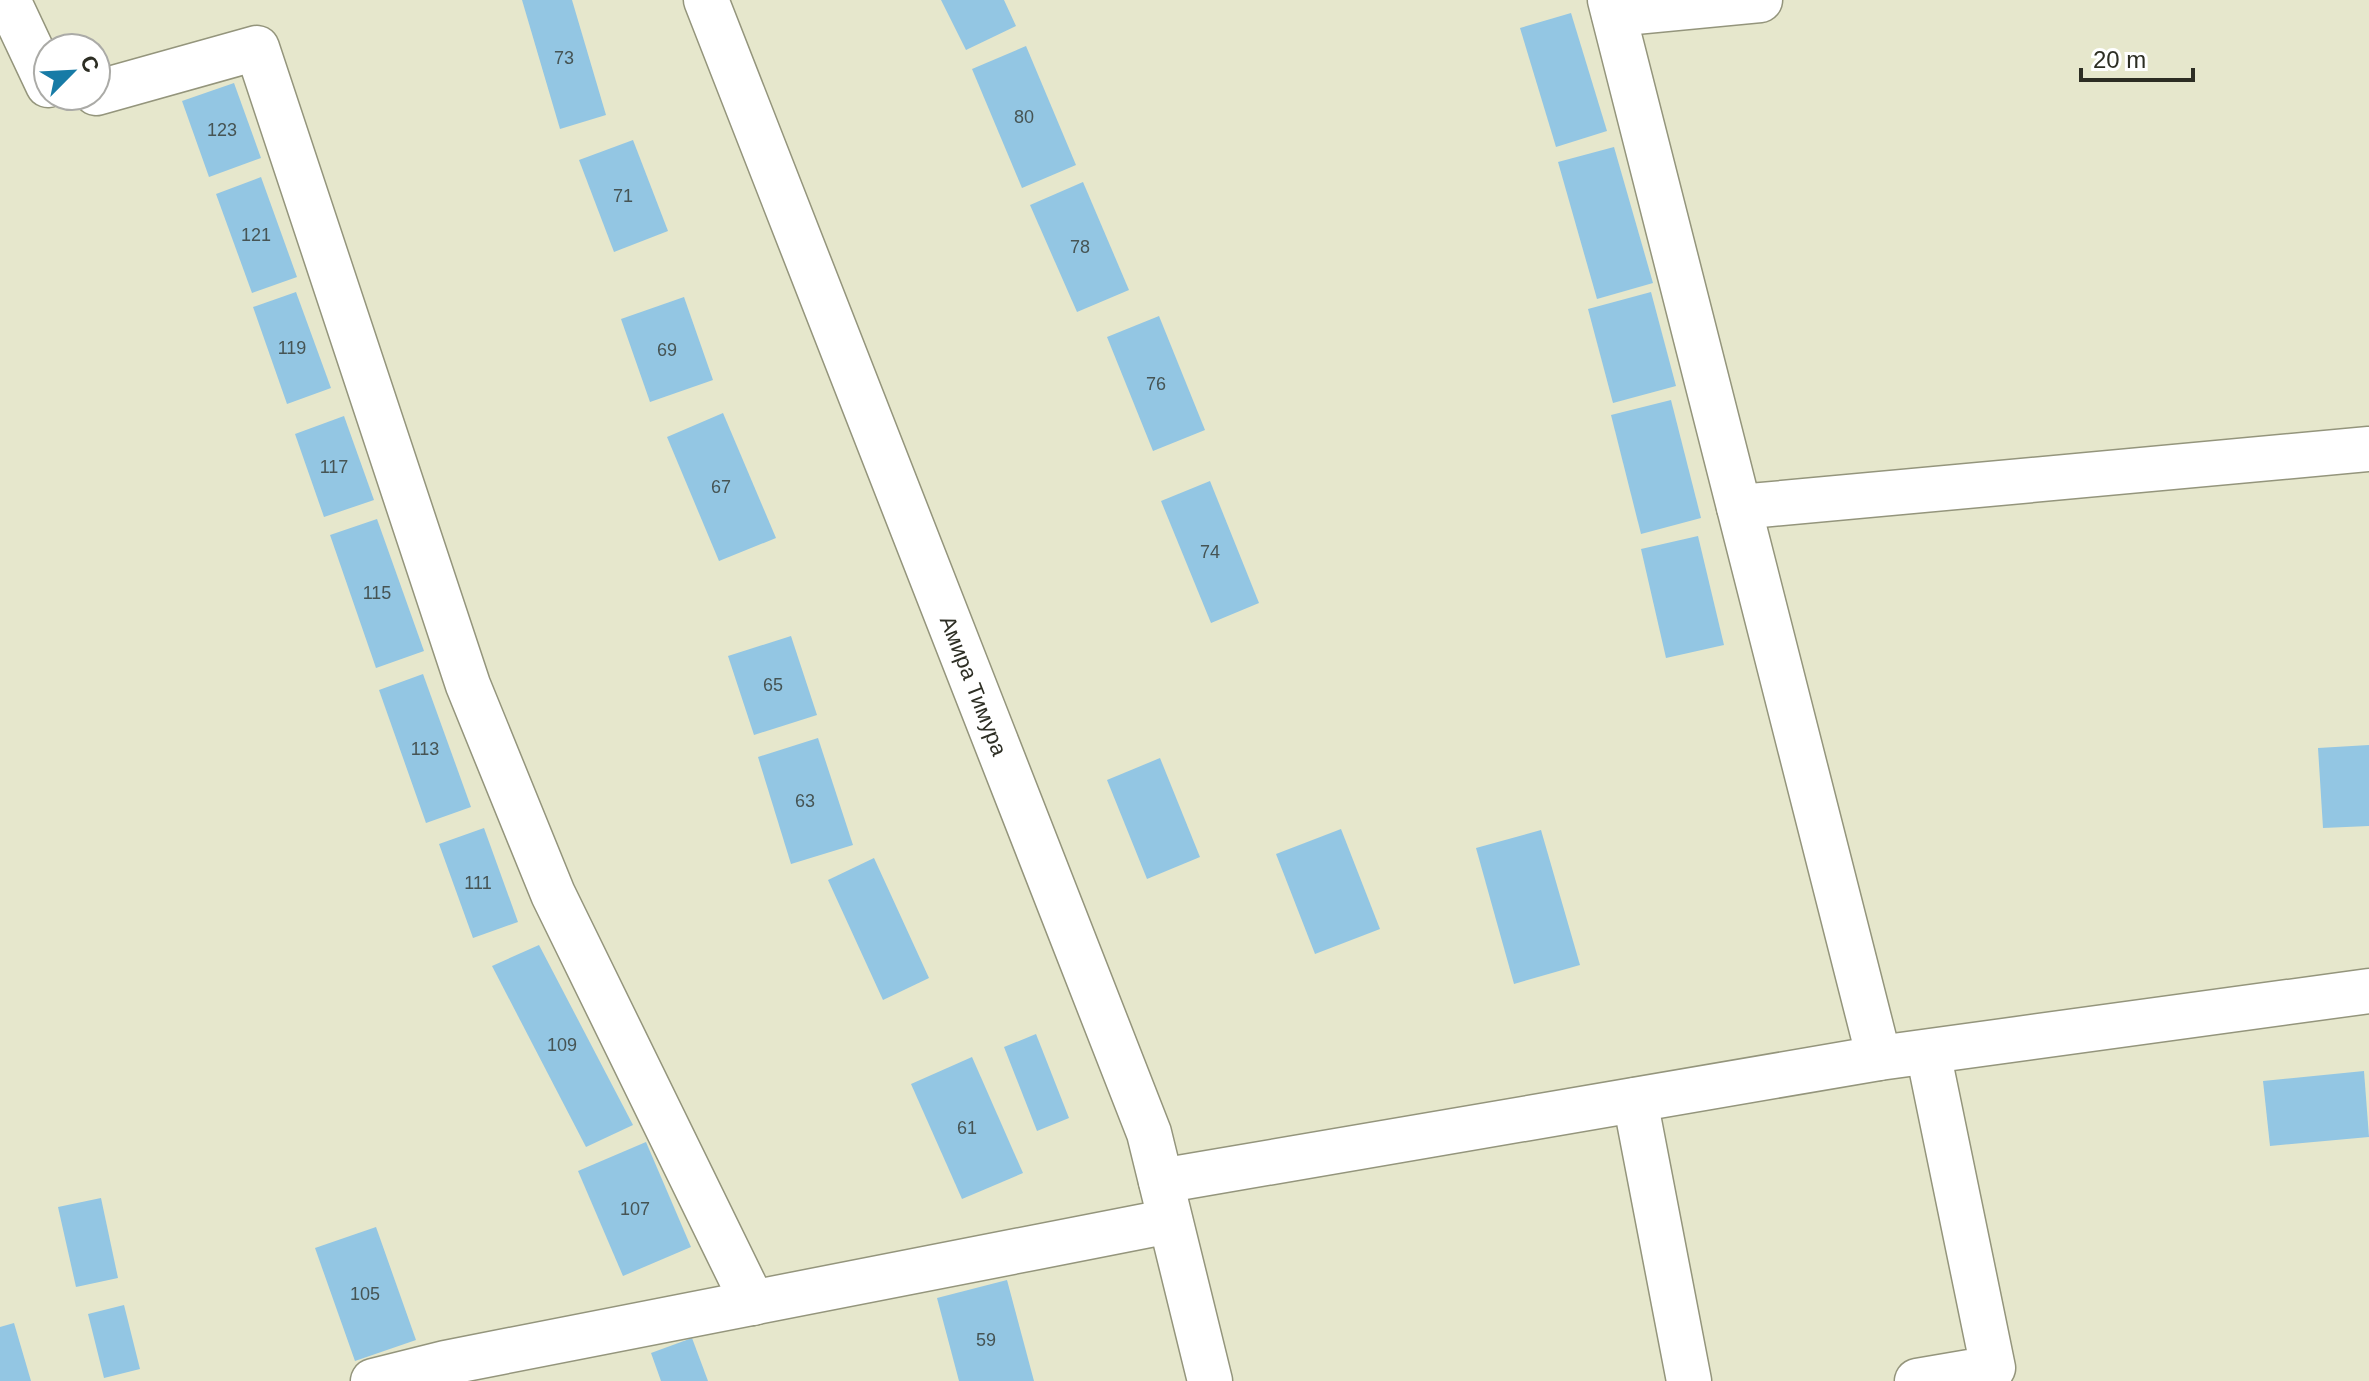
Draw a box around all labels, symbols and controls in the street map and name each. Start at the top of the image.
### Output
north arrow [32,32,112,112]
scale bar [2081,32,2193,82]
text: 20 m [2093,46,2146,73]
house number: 73 [554,48,574,68]
text: С [75,52,105,77]
house number: 80 [1014,107,1034,127]
house number: 123 [207,120,237,140]
house number: 71 [613,186,633,206]
house number: 121 [241,225,271,245]
house number: 78 [1070,237,1090,257]
house number: 119 [278,338,306,358]
house number: 69 [657,340,677,360]
house number: 76 [1146,374,1166,394]
house number: 117 [320,457,348,477]
house number: 67 [711,477,731,497]
house number: 74 [1200,542,1220,562]
house number: 115 [363,583,391,603]
street label: Амира Тимура [935,612,1012,760]
house number: 65 [763,675,783,695]
house number: 113 [411,739,439,759]
house number: 63 [795,791,815,811]
house number: 111 [464,873,492,893]
house number: 109 [547,1035,577,1055]
house number: 61 [957,1118,977,1138]
house number: 107 [620,1199,650,1219]
house number: 105 [350,1284,380,1304]
house number: 59 [976,1330,996,1350]

